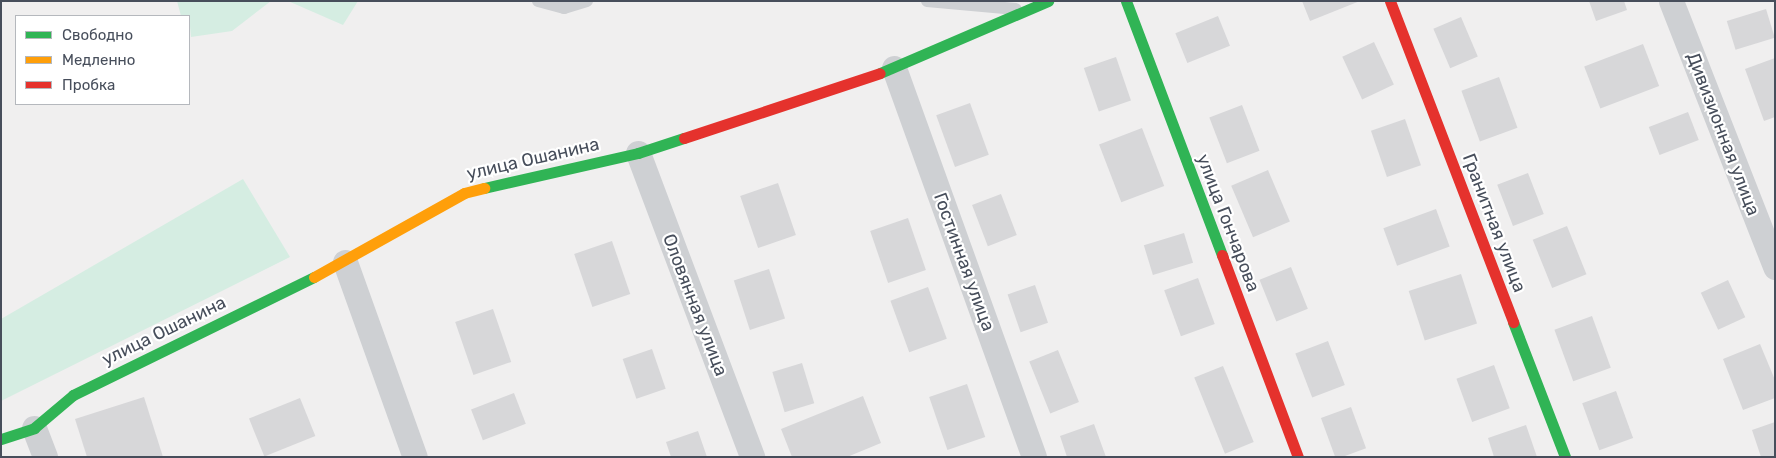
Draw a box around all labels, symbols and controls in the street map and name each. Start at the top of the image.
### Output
legend [15,15,190,105]
text: Свободно [62,26,133,44]
street label: Дивизионная улица [1682,49,1764,219]
text: Медленно [62,51,135,69]
text: Пробка [62,76,115,94]
street label: улица Ошанина [465,133,601,185]
street label: улица Гончарова [1192,151,1264,295]
street label: Гранитная улица [1458,151,1530,295]
street label: Гостинная улица [929,190,999,334]
street label: Оловянная улица [658,231,732,379]
street label: улица Ошанина [98,292,230,370]

